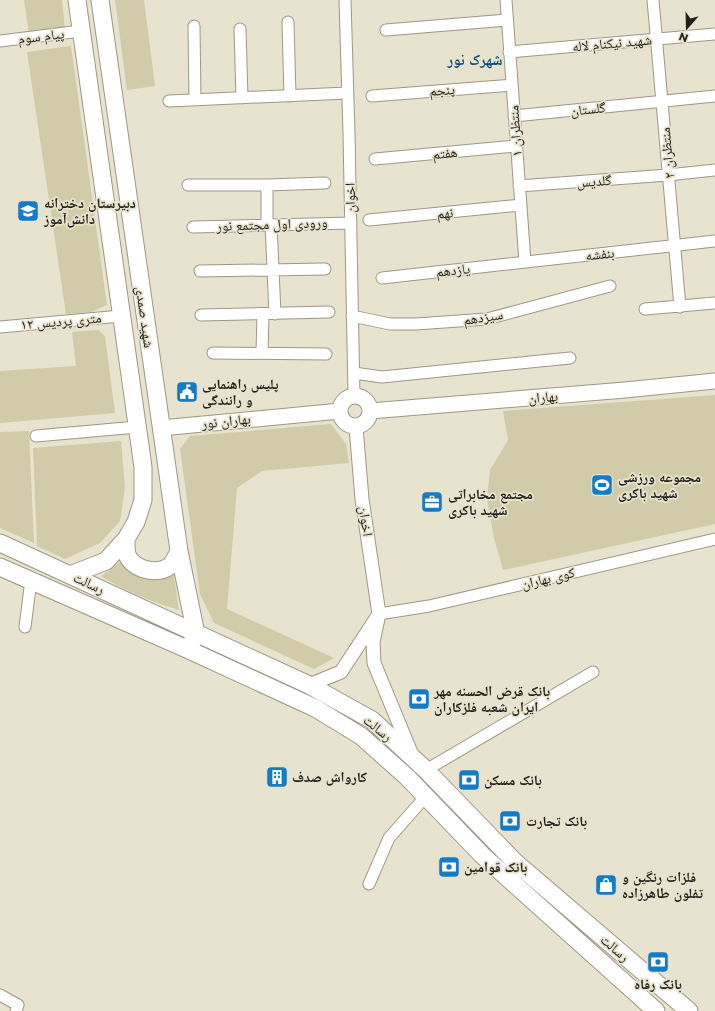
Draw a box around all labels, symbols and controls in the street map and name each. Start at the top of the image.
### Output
north arrow [667,8,707,48]
street label: پیام سوم [17,24,65,49]
text: N [677,29,690,45]
street label: شهید نیکنام لاله [571,31,653,56]
district label: شهرک نور [447,50,502,69]
street label: پنجم [428,80,456,101]
street label: گلستان [569,98,607,120]
street label: منتظران ۱ [504,105,526,157]
street label: منتظران ۲ [656,127,678,179]
street label: هفتم [432,143,458,164]
street label: گلدیس [576,171,612,191]
street label: اخوان [341,183,359,213]
place label: دبیرستان دخترانه دانش‌آموز [43,194,136,228]
school or university icon: دبیرستان دخترانه دانش‌آموز [15,198,41,224]
street label: نهم [436,203,454,224]
street label: ورودی اول مجتمع نور [215,213,328,236]
street label: بنفشه [585,244,615,264]
street label: یازدهم [435,259,471,282]
street label: شهید صمدی [132,285,158,349]
street label: سیزدهم [462,305,504,330]
street label: ۱۲ متری پردیس [20,309,102,334]
place label: پلیس راهنمایی و رانندگی [202,375,279,409]
public building icon: پلیس راهنمایی و رانندگی [174,379,200,405]
street label: بهاران [527,387,559,407]
street label: بهاران نور [200,409,252,433]
place label: مجموعه ورزشی شهید باکری [618,468,701,502]
sports icon: مجموعه ورزشی شهید باکری [589,472,615,498]
place label: مجتمع مخابراتی شهید باکری [448,485,533,519]
office icon: مجتمع مخابراتی شهید باکری [419,489,445,515]
street label: اخوان [355,505,377,537]
street label: کوی بهاران [519,563,577,593]
street label: رسالت [70,568,108,598]
place label: بانک قرض الحسنه مهر ایران شعبه فلزکاران [433,682,550,716]
bank icon: بانک قرض الحسنه مهر ایران شعبه فلزکاران [406,686,432,712]
street label: رسالت [360,711,396,745]
building icon: کارواش صدف [264,764,290,790]
bank icon: بانک مسکن [456,767,482,793]
place label: کارواش صدف [292,768,367,786]
place label: بانک مسکن [484,771,542,789]
bank icon: بانک تجارت [497,808,523,834]
place label: بانک تجارت [526,812,587,830]
bank icon: بانک قوامین [436,854,462,880]
place label: بانک قوامین [464,858,527,876]
place label: فلزات رنگین و تفلون طاهرزاده [622,868,703,902]
shop icon: فلزات رنگین و تفلون طاهرزاده [593,872,619,898]
street label: رسالت [597,931,633,965]
bank icon: بانک رفاه [645,949,671,975]
place label: بانک رفاه [634,975,682,993]

